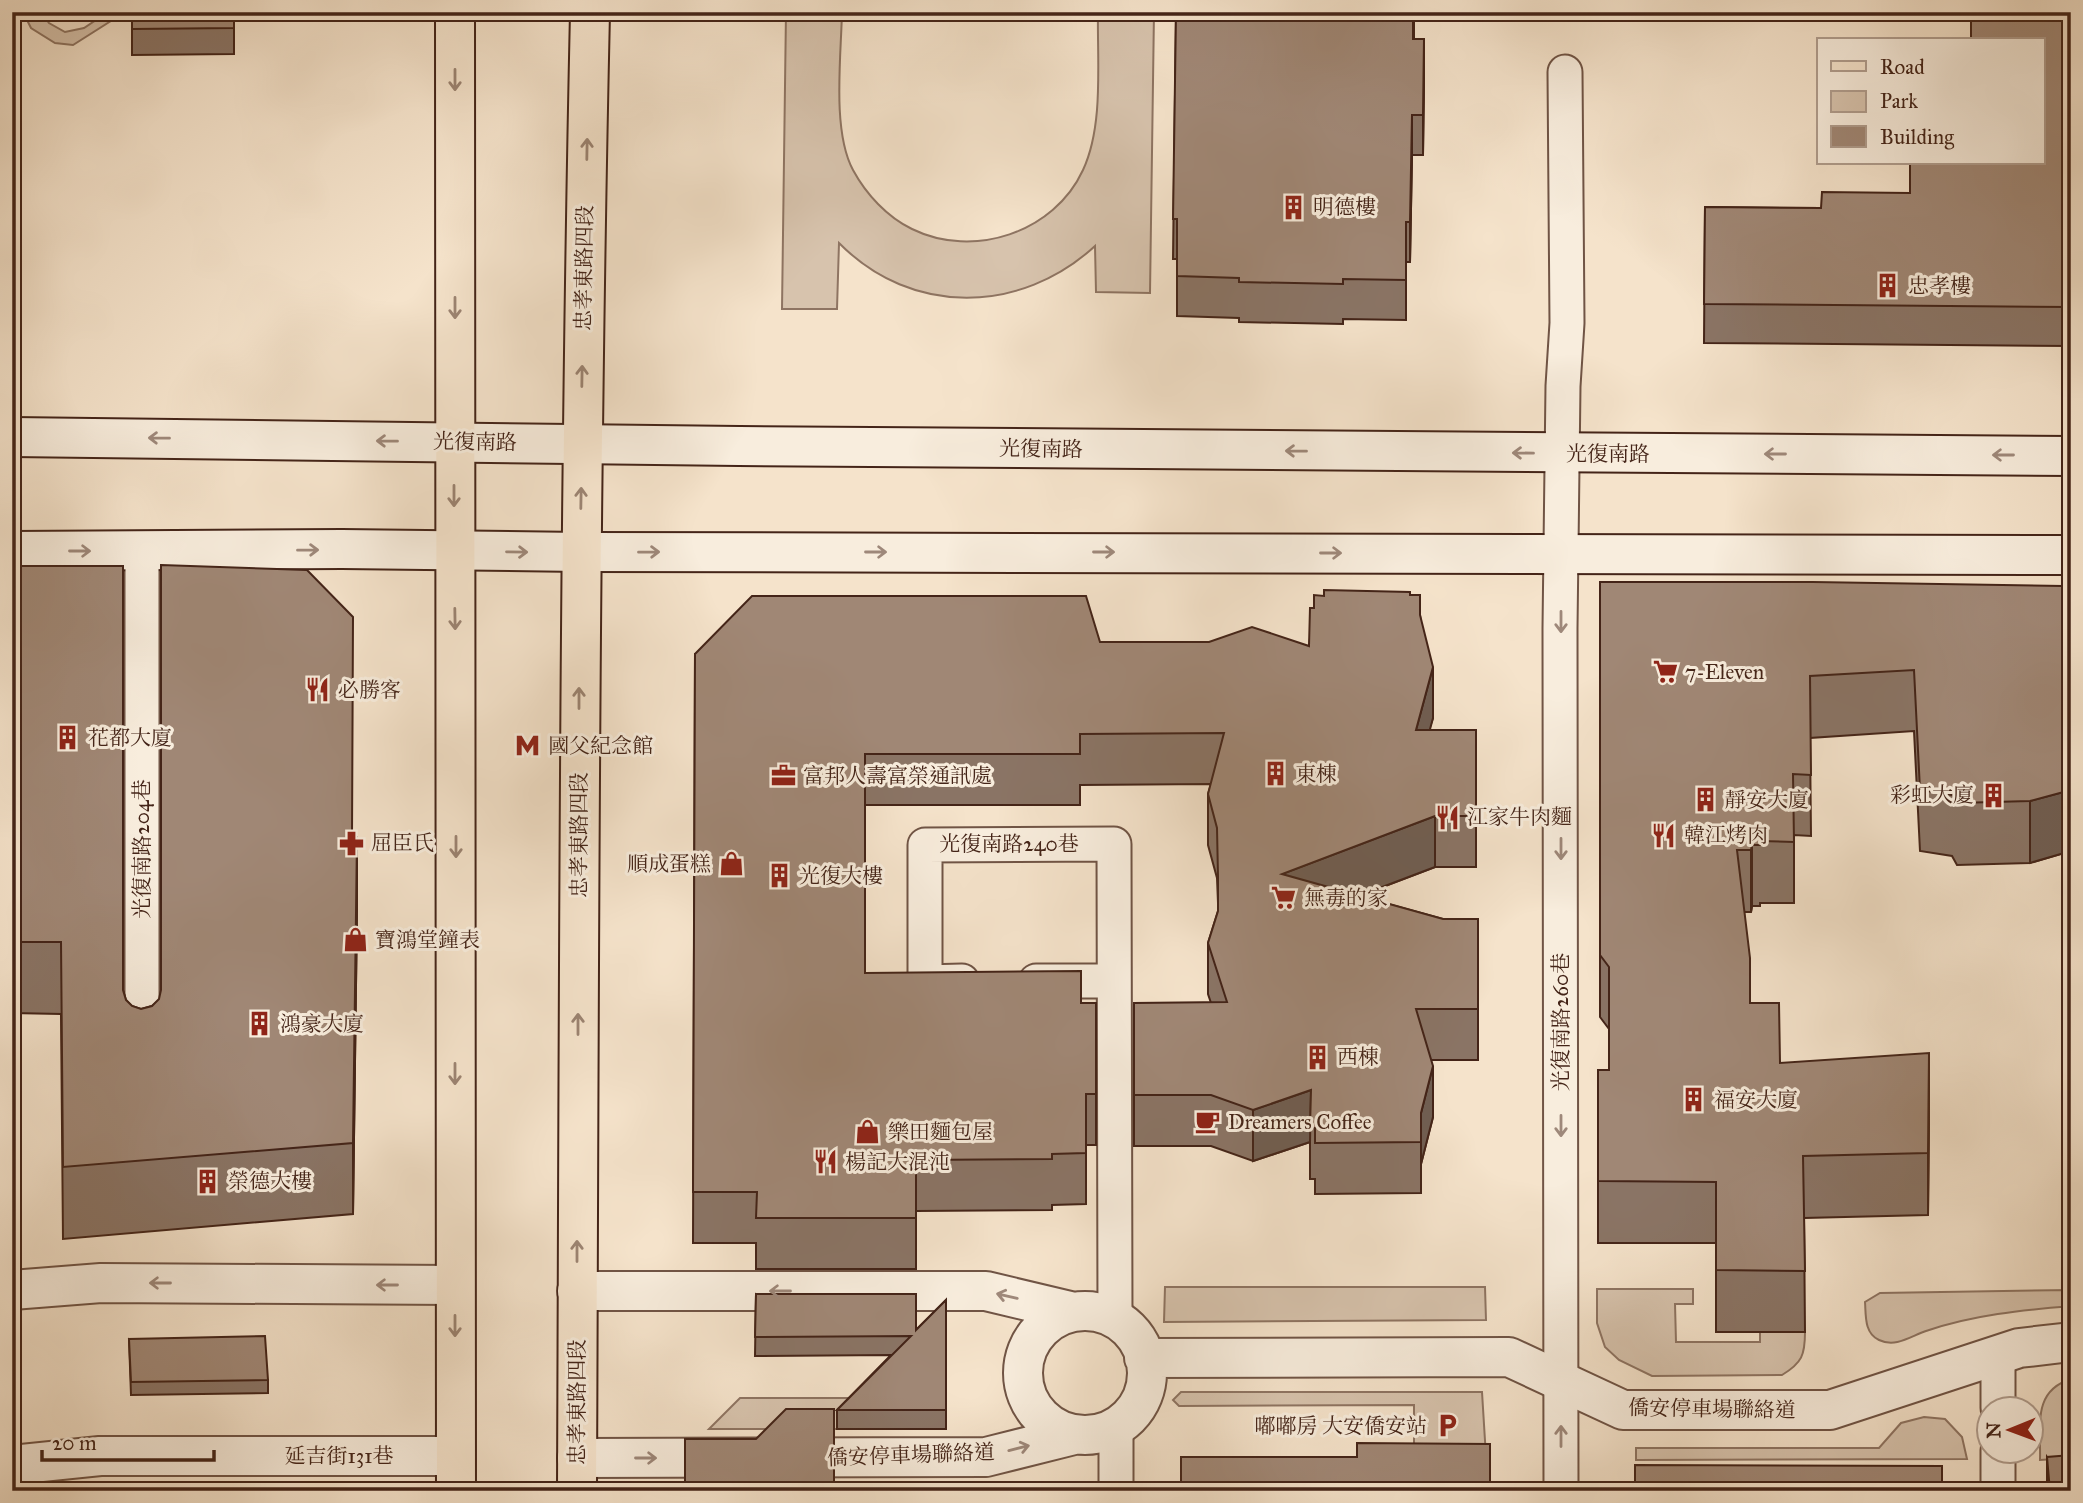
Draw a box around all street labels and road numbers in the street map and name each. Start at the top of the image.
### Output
street label: 忠孝東路四段 [570,205,598,331]
street label: 光復南路 [433,428,517,456]
street label: 光復南路 [999,435,1083,463]
street label: 光復南路 [1566,441,1650,467]
street label: 忠孝東路四段 [566,772,592,898]
street label: 光復南路204巷 [129,779,155,919]
street label: 光復南路240巷 [939,831,1079,857]
street label: 光復南路260巷 [1548,953,1574,1091]
street label: 忠孝東路四段 [564,1339,590,1465]
street label: 僑安停車場聯絡道 [1628,1395,1796,1423]
street label: 僑安停車場聯絡道 [827,1439,995,1471]
street label: 延吉街131巷 [285,1443,394,1469]

